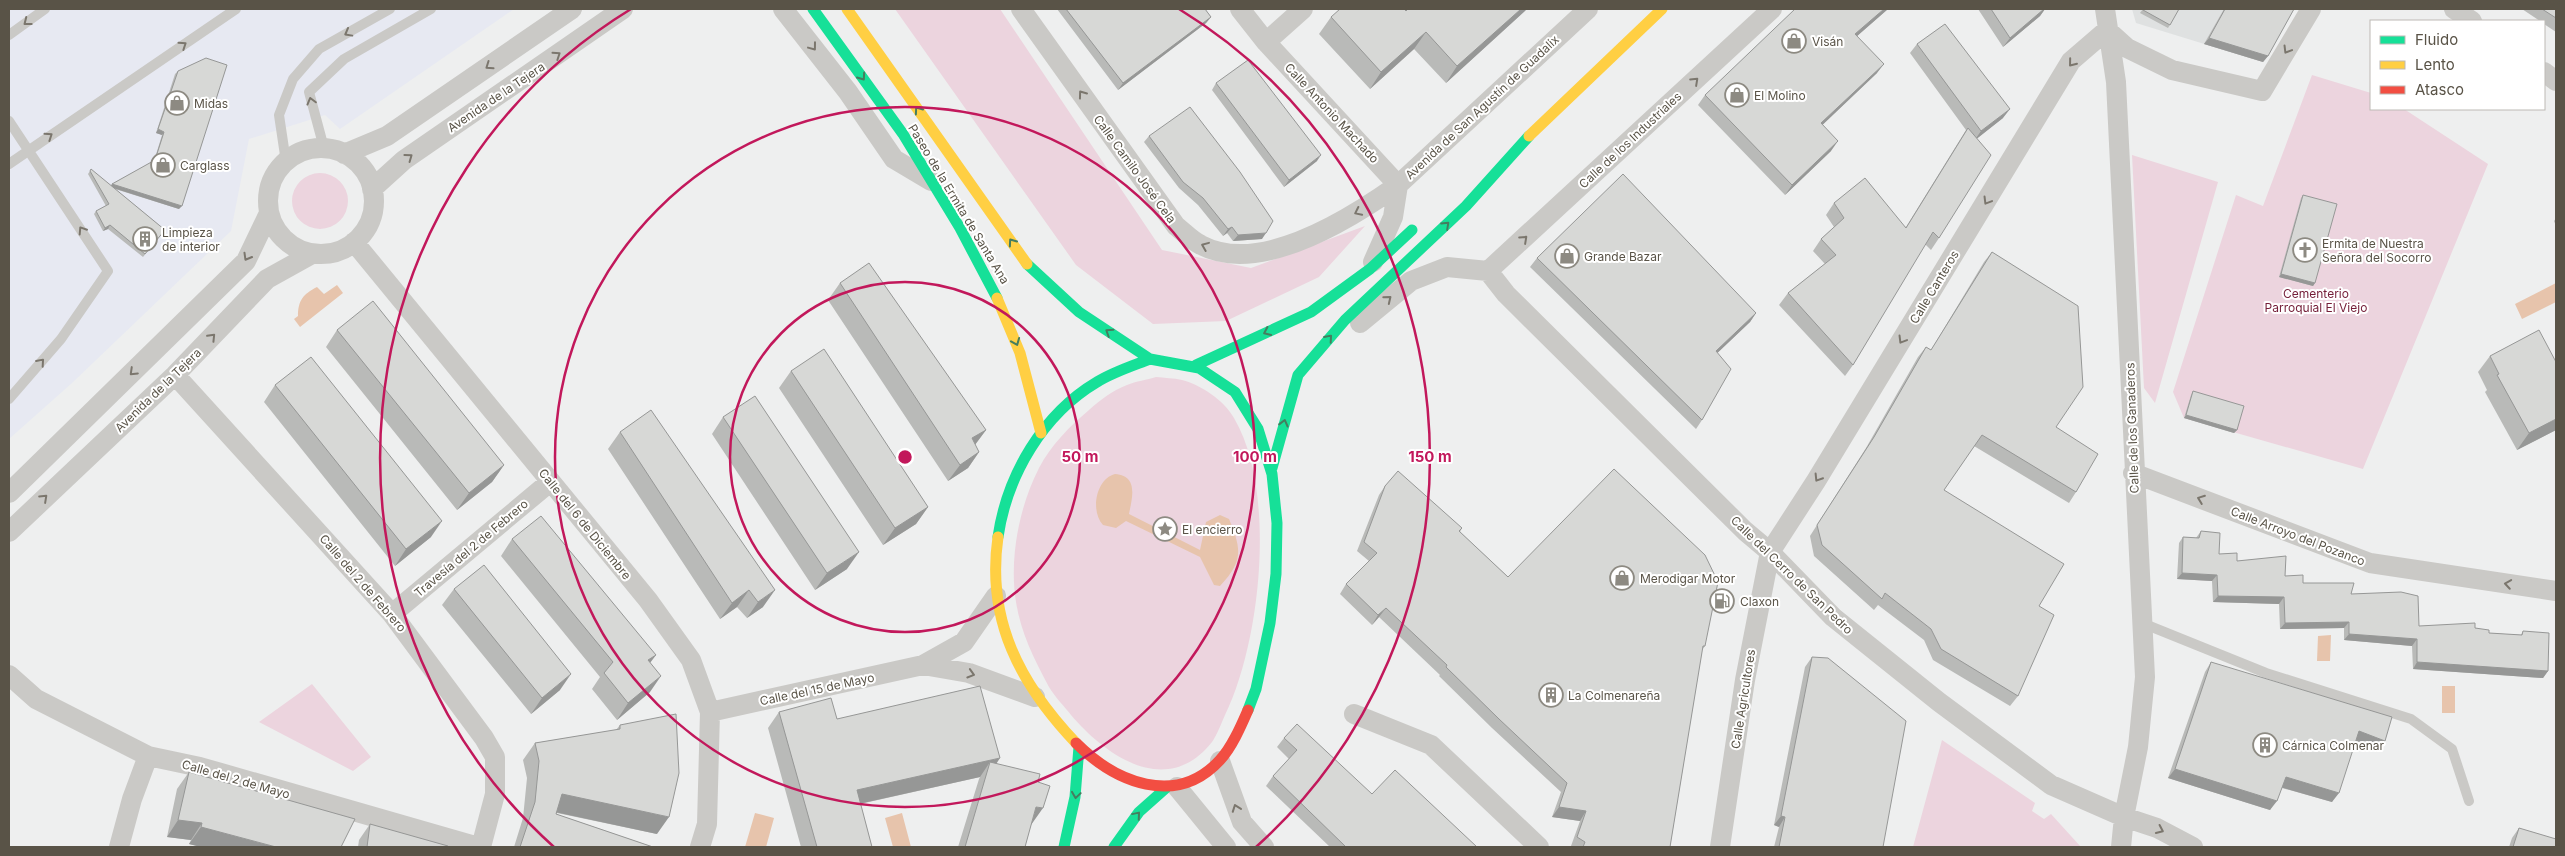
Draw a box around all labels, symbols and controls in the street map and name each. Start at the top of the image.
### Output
one-way arrow [24,17,33,25]
legend [2370,20,2545,110]
one-way arrow [344,26,353,36]
shop icon: Visán [1781,28,1807,54]
text: Fluido [2415,30,2458,49]
street label: Avenida de San Agustín de Guadalix [1402,32,1562,182]
place label: Visán [1812,34,1843,49]
one-way arrow [807,41,816,51]
one-way arrow [177,42,187,51]
one-way arrow [2283,45,2293,54]
one-way arrow [552,52,561,61]
text: Lento [2415,55,2455,74]
one-way arrow [2068,57,2077,66]
street label: Avenida de la Tejera [444,59,548,135]
one-way arrow [485,60,495,69]
street label: Calle Antonio Machado [1282,60,1382,166]
one-way arrow [856,71,865,81]
one-way arrow [1689,78,1698,87]
text: Atasco [2415,80,2464,99]
shop icon: El Molino [1724,82,1750,108]
place label: El Molino [1754,88,1806,103]
street label: Calle de los Industriales [1576,89,1684,191]
shop icon: Midas [164,90,190,116]
one-way arrow [1079,90,1088,100]
place label: Midas [194,96,228,111]
one-way arrow [307,98,317,106]
one-way arrow [915,106,924,115]
street label: Calle Camilo José Cela [1091,112,1179,226]
street label: Paseo de la Ermita de Santa Ana [905,121,1013,287]
one-way arrow [43,133,53,142]
shop icon: Carglass [150,152,176,178]
one-way arrow [403,154,413,163]
place label: Carglass [180,158,230,173]
one-way arrow [1983,195,1993,204]
one-way arrow [1354,206,1363,216]
one-way arrow [1440,222,1449,231]
place label: Limpieza de interior [162,225,220,254]
building icon: Limpieza de interior [132,226,158,252]
one-way arrow [78,227,88,236]
one-way arrow [1519,235,1528,244]
place label: Ermita de Nuestra Señora del Socorro [2322,236,2431,265]
church icon: Ermita de Nuestra Señora del Socorro [2292,237,2318,263]
one-way arrow [1009,238,1018,248]
one-way arrow [1201,241,1210,252]
shop icon: Grande Bazar [1554,243,1580,269]
street label: Calle Canteros [1906,248,1962,326]
place label: Grande Bazar [1584,249,1662,264]
one-way arrow [244,251,254,260]
park label: Cementerio Parroquial El Viejo [2265,286,2367,315]
one-way arrow [1383,296,1392,305]
one-way arrow [1263,326,1272,337]
one-way arrow [1106,329,1115,338]
one-way arrow [206,334,215,343]
one-way arrow [1899,334,1909,343]
one-way arrow [1324,335,1332,344]
one-way arrow [1009,337,1020,346]
street label: Avenida de la Tejera [112,345,204,435]
one-way arrow [35,359,44,368]
street label: Calle de los Ganaderos [2122,362,2142,494]
one-way arrow [130,366,139,375]
one-way arrow [1278,418,1289,427]
text: 50 m [1062,447,1098,466]
text: 100 m [1233,447,1277,466]
text: 150 m [1408,447,1452,466]
centre of rings [896,448,914,466]
street label: Calle del 6 de Diciembre [536,466,634,582]
one-way arrow [1814,473,1824,482]
one-way arrow [39,495,48,504]
one-way arrow [2198,495,2206,505]
street label: Travesía del 2 de Febrero [411,496,531,600]
street label: Calle Arroyo del Pozanco [2229,503,2367,569]
street label: Calle del Cerro de San Pedro [1728,513,1856,637]
place icon: El encierro [1152,516,1178,542]
place label: El encierro [1182,522,1243,537]
street label: Calle del 2 de Febrero [316,531,410,635]
shop icon: Merodigar Motor [1609,565,1635,591]
place label: Merodigar Motor [1640,571,1736,586]
one-way arrow [2504,580,2512,590]
fuel station icon: Claxon [1709,588,1735,614]
place label: Claxon [1740,594,1779,609]
street label: Calle Agricultores [1728,648,1758,750]
one-way arrow [966,669,975,679]
street label: Calle del 15 de Mayo [758,670,876,708]
building icon: La Colmenareña [1538,682,1564,708]
place label: La Colmenareña [1568,688,1660,703]
building icon: Cárnica Colmenar [2252,732,2278,758]
place label: Cárnica Colmenar [2282,738,2384,753]
street label: Calle del 2 de Mayo [180,756,292,802]
one-way arrow [1071,791,1081,800]
one-way arrow [1232,804,1242,812]
one-way arrow [1132,812,1141,821]
one-way arrow [2154,823,2163,833]

